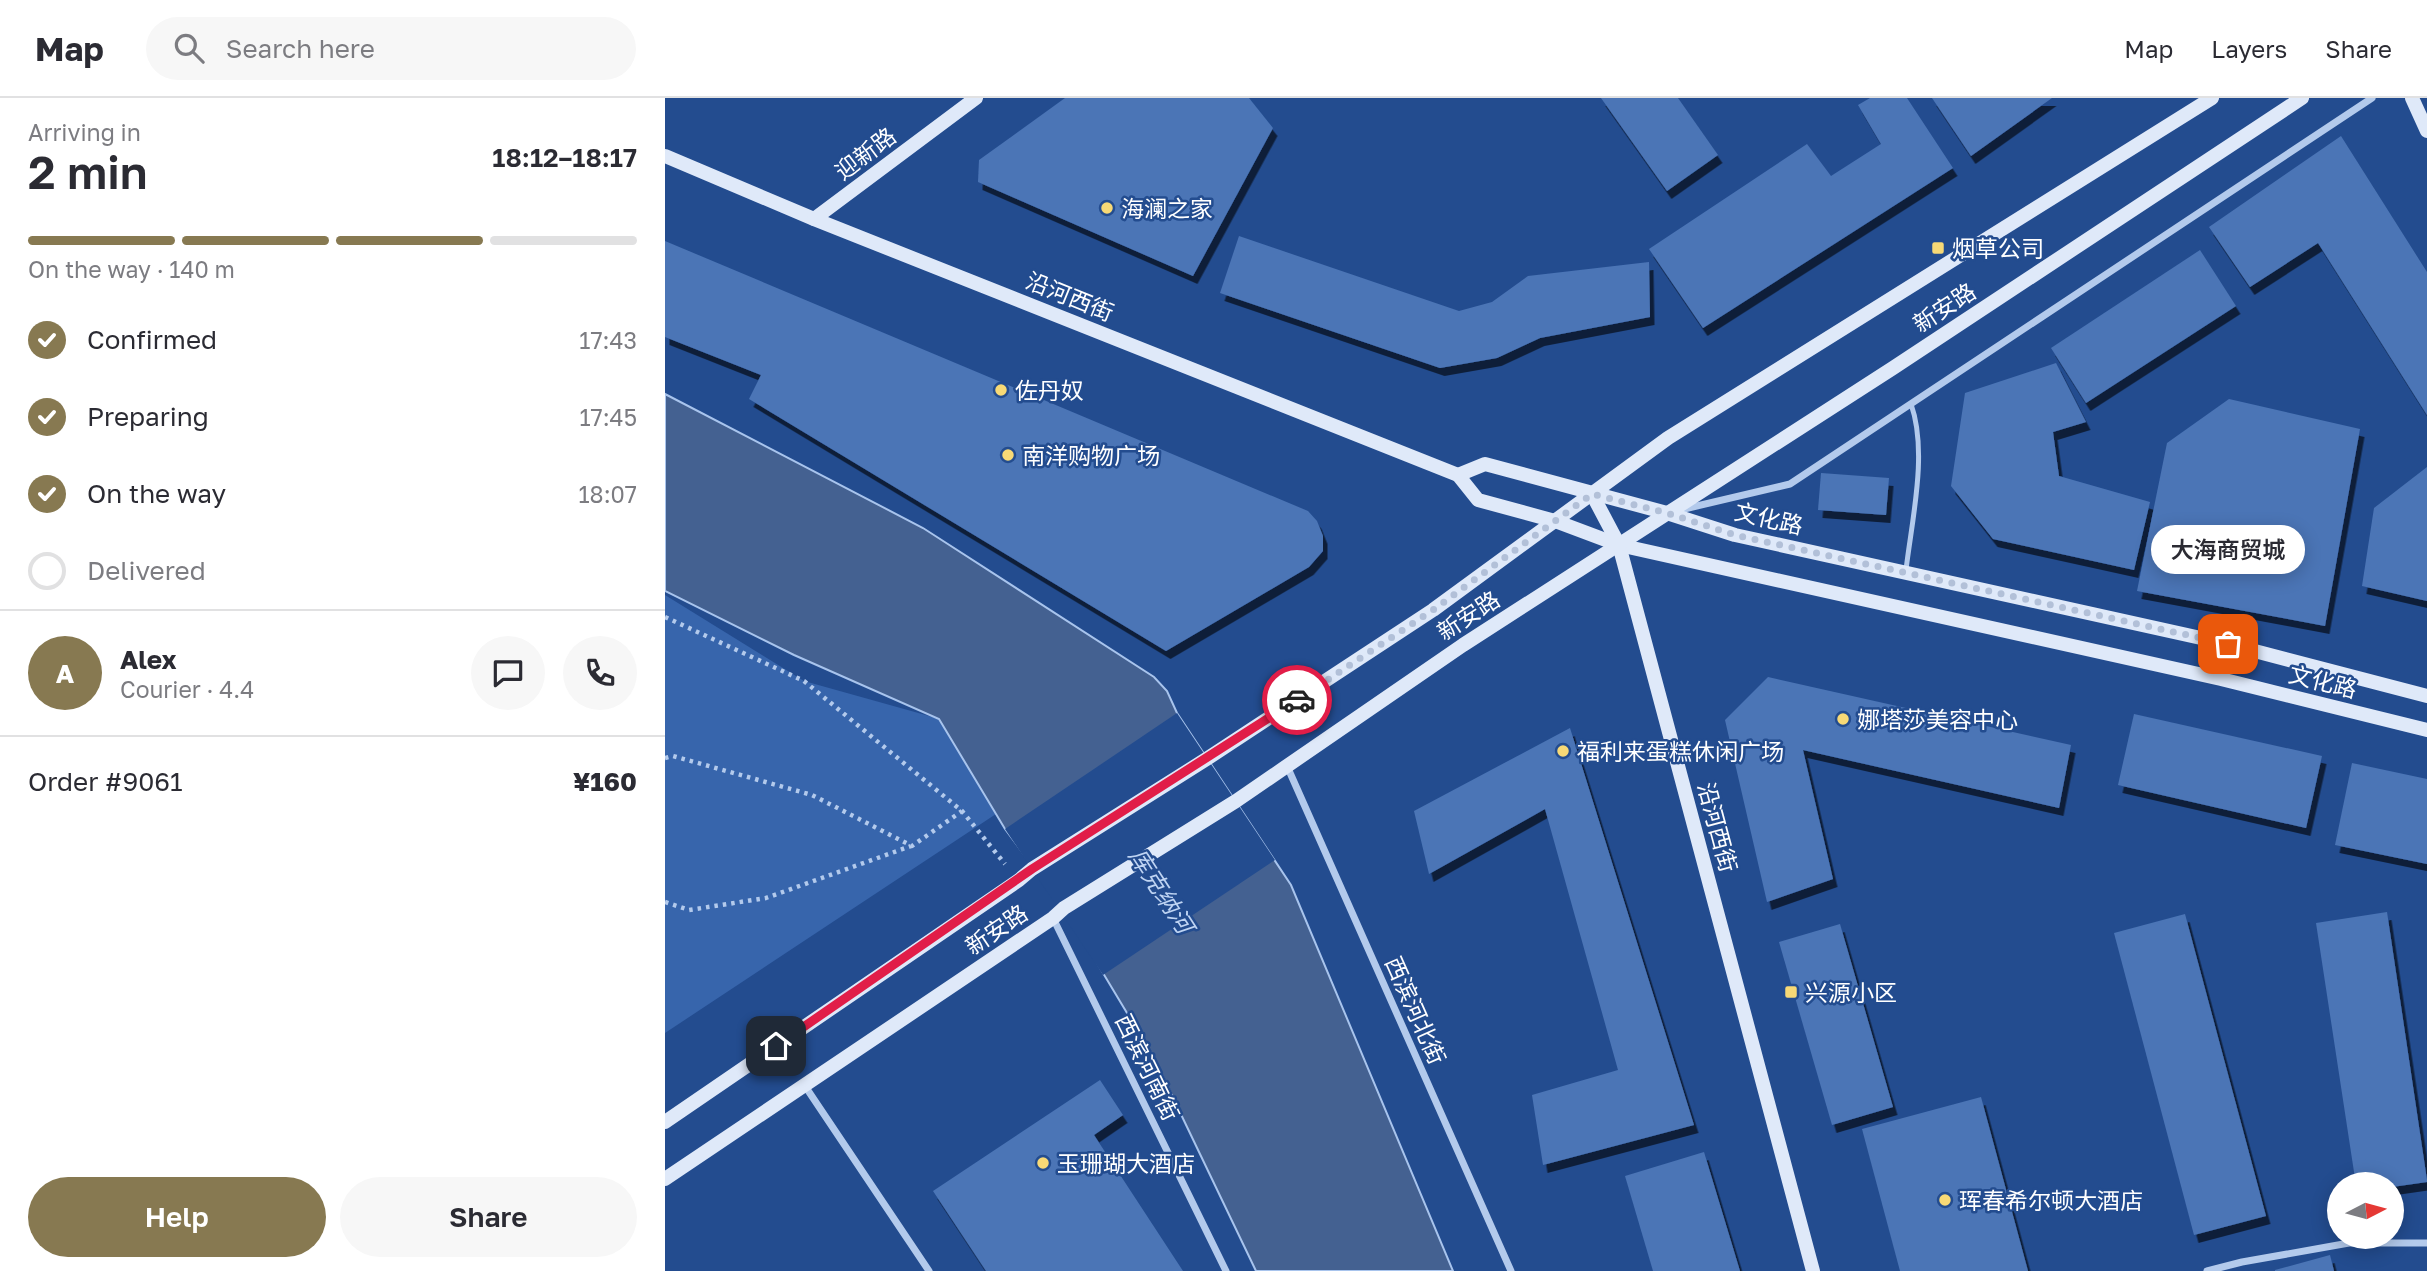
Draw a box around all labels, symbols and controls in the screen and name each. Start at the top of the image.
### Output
search box [146,17,636,80]
text: Map [35,29,104,68]
icon: search [170,29,208,67]
text: Search here [226,33,375,64]
text: Map [2124,34,2173,63]
text: Layers [2211,34,2287,63]
text: Share [2325,34,2392,63]
text: Arriving in [28,118,141,146]
street label: 迎新路 [829,121,901,185]
text: 18:12–18:17 [492,142,637,173]
text: 2 min [28,144,148,199]
place label: 海澜之家 [1121,194,1213,222]
marker: 海澜之家 [1099,200,1115,216]
place label: 烟草公司 [1952,234,2044,262]
marker: 烟草公司 [1930,240,1946,256]
text: On the way · 140 m [28,255,235,283]
street label: 沿河西街 [1022,266,1118,326]
street label: 新安路 [1907,276,1981,338]
icon: check [28,321,66,359]
text: Confirmed [87,324,217,355]
text: 17:43 [579,326,637,354]
place label: 佐丹奴 [1015,376,1084,404]
marker: 佐丹奴 [993,382,1009,398]
icon: check [28,398,66,436]
text: Preparing [87,401,209,432]
text: 17:45 [579,403,637,431]
place label: 南洋购物广场 [1022,441,1160,469]
marker: 南洋购物广场 [1000,447,1016,463]
icon: check [28,475,66,513]
text: On the way [87,478,226,509]
text: 18:07 [578,480,637,508]
street label: 文化路 [1732,497,1806,539]
callout: 大海商贸城 [2151,525,2305,574]
text: 大海商贸城 [2171,535,2286,563]
text: Delivered [87,555,206,586]
street label: 新安路 [1431,584,1505,646]
pin [2198,614,2258,674]
icon: bag [2209,625,2247,663]
button: chat [471,636,545,710]
button: phone [563,636,637,710]
text: Alex [120,644,177,675]
text: A [56,658,74,689]
street label: 文化路 [2286,659,2360,703]
courier [1262,665,1332,735]
text: Courier · 4.4 [120,675,254,703]
icon: car [1278,681,1316,719]
place label: 娜塔莎美容中心 [1857,705,2018,733]
marker: 娜塔莎美容中心 [1835,711,1851,727]
place label: 福利来蛋糕休闲广场 [1577,737,1784,765]
marker: 福利来蛋糕休闲广场 [1555,743,1571,759]
text: Order #9061 [28,766,183,797]
text: ¥160 [573,766,637,797]
street label: 沿河西街 [1693,779,1743,875]
water label: 库克纳河 [1124,842,1202,942]
street label: 新安路 [960,898,1032,960]
street label: 西滨河北街 [1380,952,1452,1068]
place label: 兴源小区 [1805,978,1897,1006]
marker: 兴源小区 [1783,984,1799,1000]
street label: 西滨河南街 [1110,1009,1186,1125]
pin [746,1016,806,1076]
icon: home [757,1027,795,1065]
place label: 玉珊瑚大酒店 [1057,1149,1195,1177]
marker: 玉珊瑚大酒店 [1035,1155,1051,1171]
north arrow [2327,1172,2405,1250]
map controls [2327,1172,2404,1249]
button: Help [28,1177,326,1257]
button: Share [340,1177,637,1257]
place label: 珲春希尔顿大酒店 [1959,1186,2143,1214]
marker: 珲春希尔顿大酒店 [1937,1192,1953,1208]

